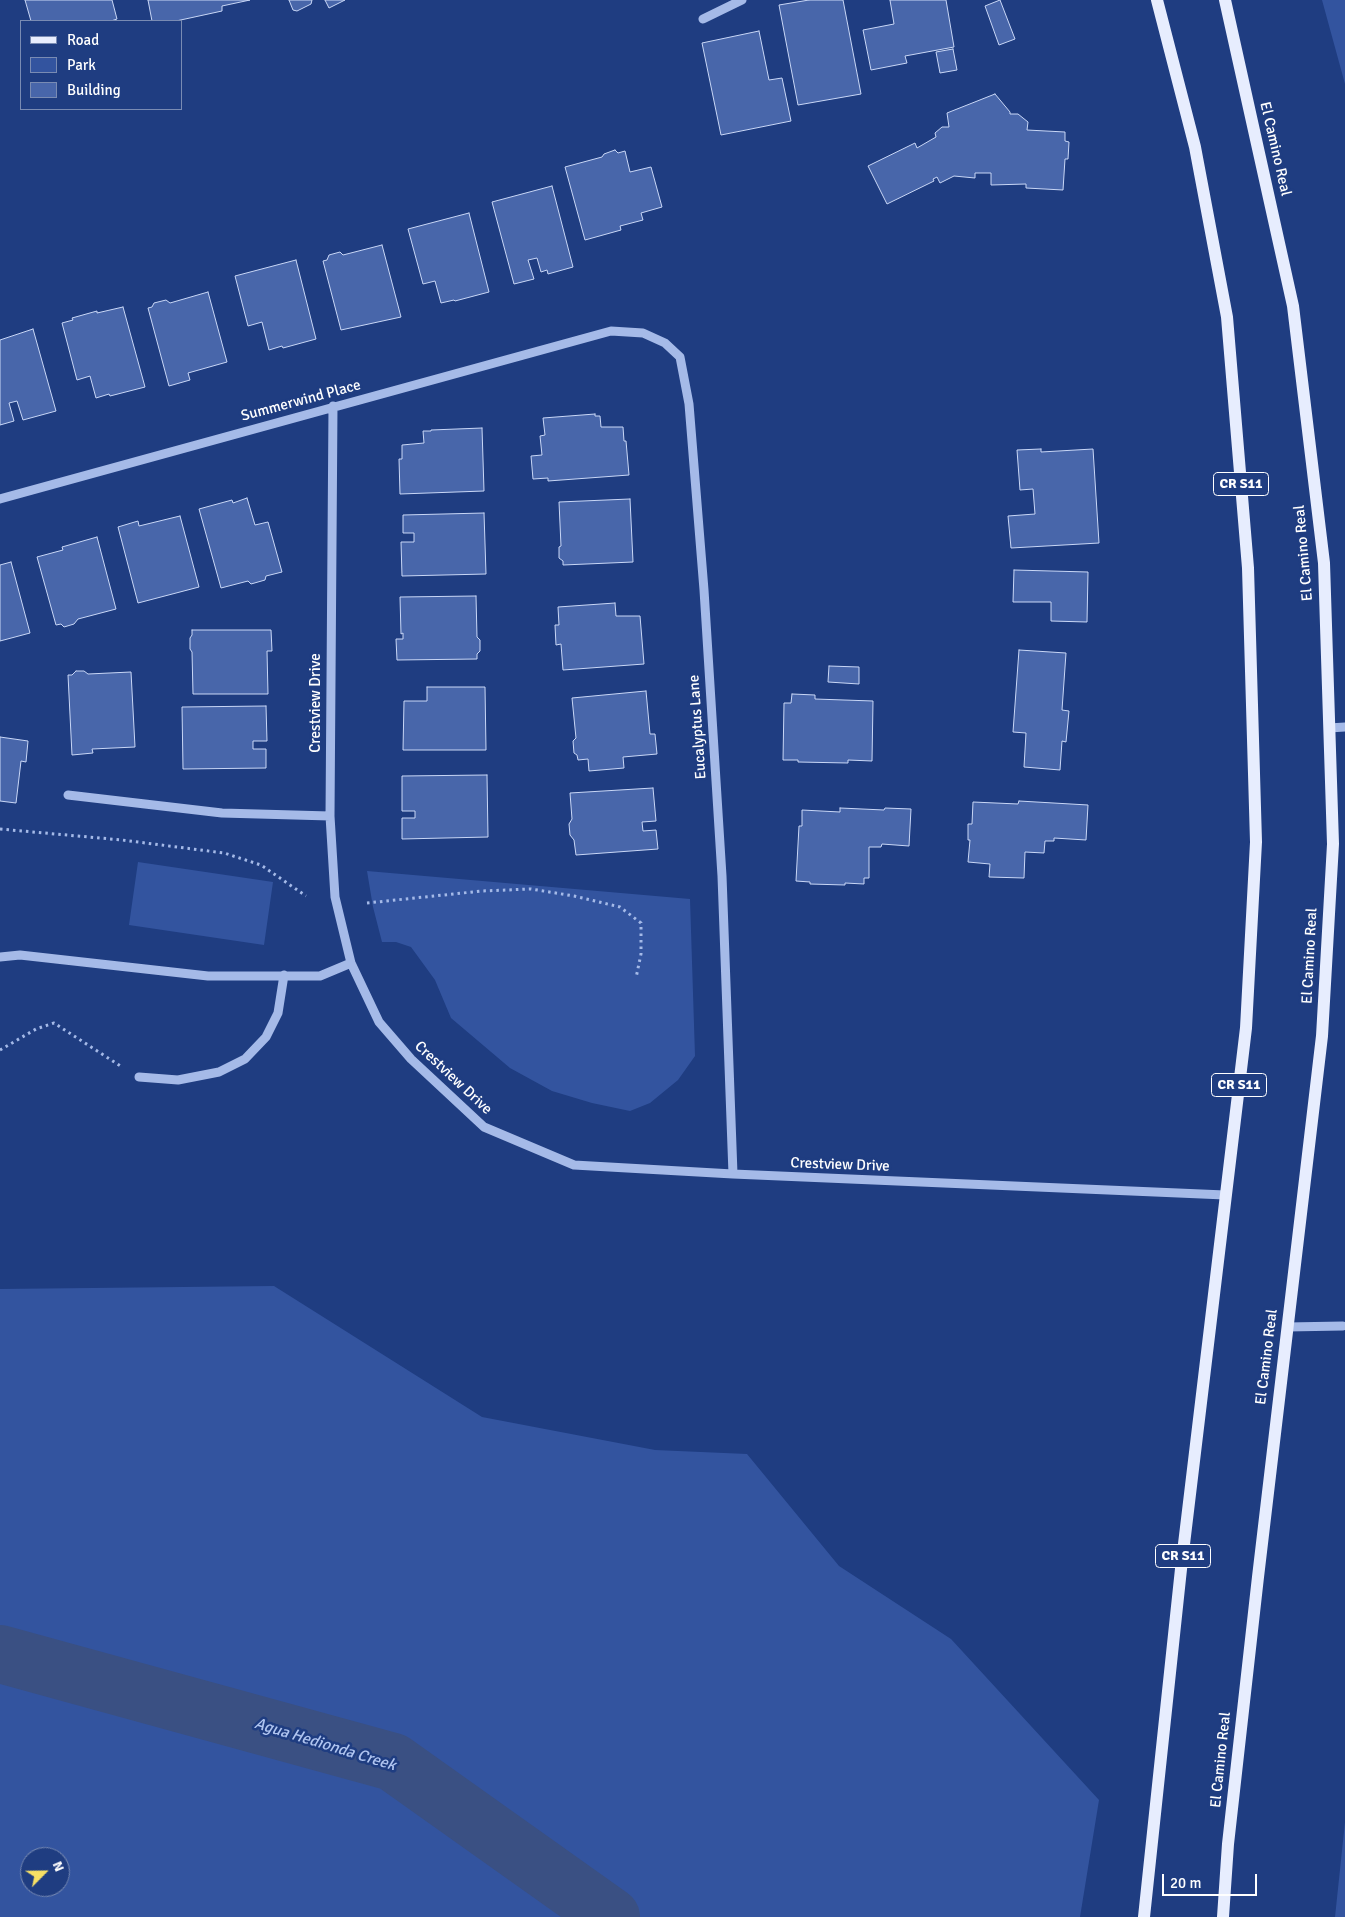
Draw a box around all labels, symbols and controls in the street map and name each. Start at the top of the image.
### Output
legend [20,20,182,110]
text: Road [67,31,99,49]
text: Park [67,56,96,74]
text: Building [67,81,121,99]
street label: El Camino Real [1255,100,1295,198]
street label: Summerwind Place [239,376,363,426]
road number: CR S11 [1214,472,1268,496]
street label: El Camino Real [1291,504,1317,602]
street label: Crestview Drive [307,653,325,753]
street label: Eucalyptus Lane [685,674,711,780]
street label: El Camino Real [1298,907,1322,1005]
street label: Crestview Drive [410,1037,496,1119]
road number: CR S11 [1212,1074,1266,1096]
street label: Crestview Drive [790,1154,890,1176]
street label: El Camino Real [1252,1308,1282,1406]
road number: CR S11 [1156,1544,1210,1568]
street label: El Camino Real [1207,1711,1235,1809]
water label: Agua Hedionda Creek [252,1714,398,1776]
north arrow [20,1847,70,1897]
text: N [49,1859,68,1874]
scale bar [1165,1864,1260,1896]
text: 20 m [1170,1874,1201,1892]

